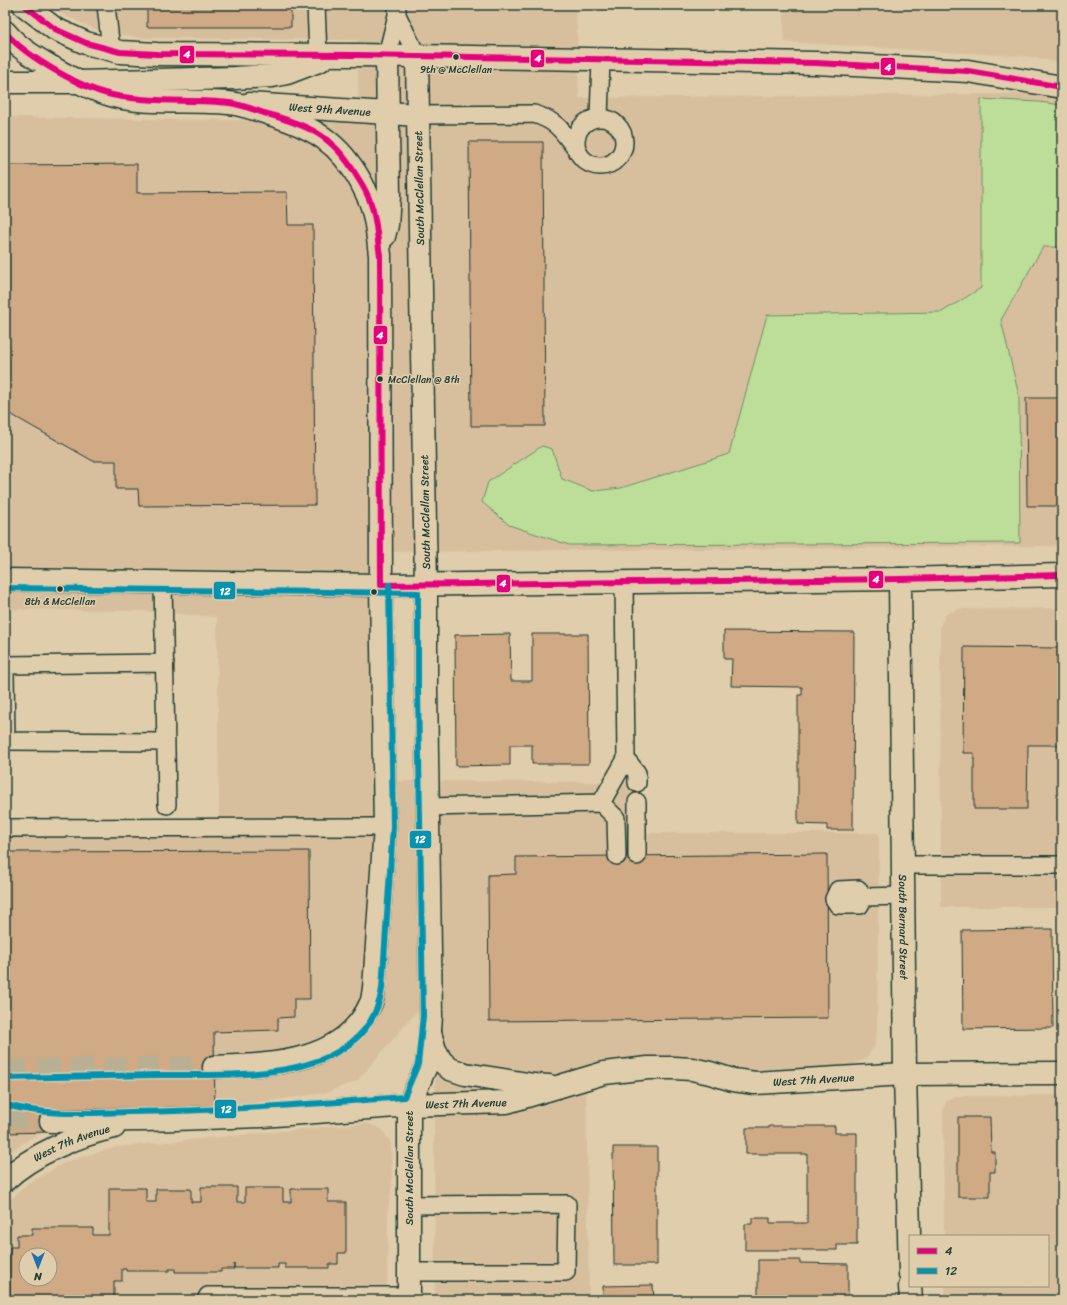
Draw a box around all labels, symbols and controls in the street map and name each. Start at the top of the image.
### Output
line badge: 4 [179,45,195,64]
text: 4 [183,45,191,64]
line badge: 4 [530,49,545,68]
text: 4 [534,49,542,68]
marker: 9th @ McClellan [451,52,461,62]
line badge: 4 [880,57,896,76]
text: 4 [884,58,892,77]
place label: 9th @ McClellan [420,61,493,79]
street label: West 9th Avenue [288,98,372,122]
street label: South McClellan Street [409,130,430,245]
line badge: 4 [373,325,388,345]
text: 4 [376,326,384,345]
place label: McClellan @ 8th [388,371,460,389]
marker: McClellan @ 8th [375,374,385,384]
street label: South McClellan Street [415,454,436,569]
line badge: 4 [868,570,884,589]
text: 4 [872,570,880,589]
line badge: 4 [496,574,511,593]
text: 4 [499,574,507,593]
line badge: 12 [213,581,236,600]
text: 12 [219,582,231,601]
marker: 8th & McClellan [55,584,65,594]
unlabelled marker [369,587,379,597]
place label: 8th & McClellan [25,593,96,611]
line badge: 12 [409,830,432,849]
text: 12 [414,830,426,849]
street label: South Bernard Street [893,874,913,980]
street label: West 7th Avenue [772,1068,856,1092]
street label: West 7th Avenue [425,1093,508,1114]
line badge: 12 [214,1099,237,1119]
text: 12 [220,1100,232,1119]
street label: South McClellan Street [400,1110,419,1225]
street label: West 7th Avenue [30,1119,113,1167]
legend [909,1235,1049,1287]
text: 4 [945,1240,953,1262]
north arrow [18,1247,58,1287]
text: 12 [945,1260,957,1282]
text: N [34,1267,43,1286]

